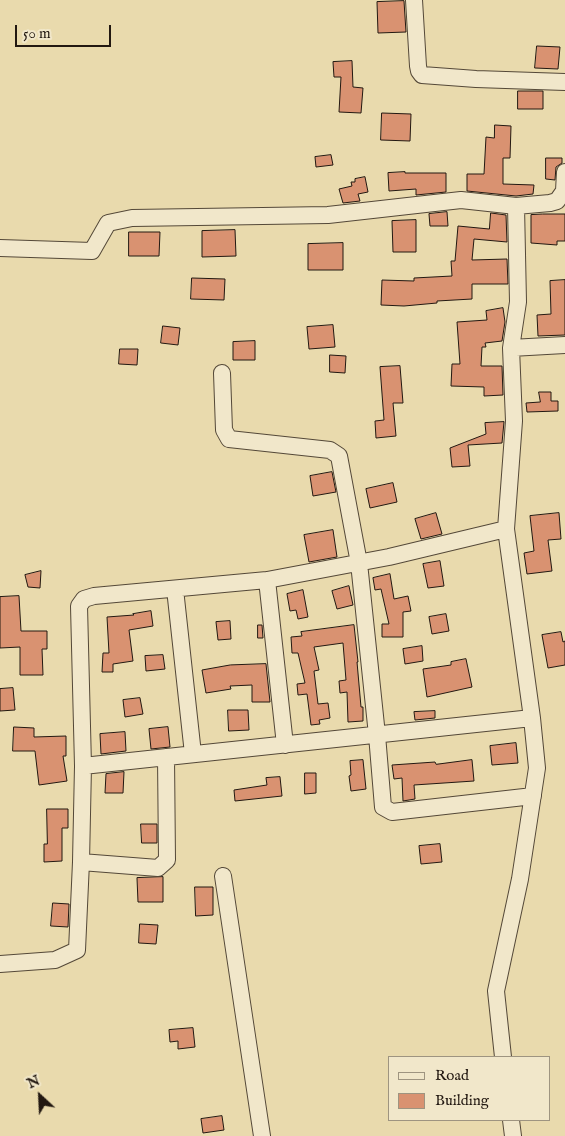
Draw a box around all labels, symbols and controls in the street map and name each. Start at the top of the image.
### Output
scale bar [18,15,114,47]
text: 50 m [23,24,51,43]
legend [388,1056,550,1121]
text: Road [435,1066,469,1085]
north arrow [15,1071,65,1121]
text: N [24,1072,43,1093]
text: Building [435,1091,489,1110]

